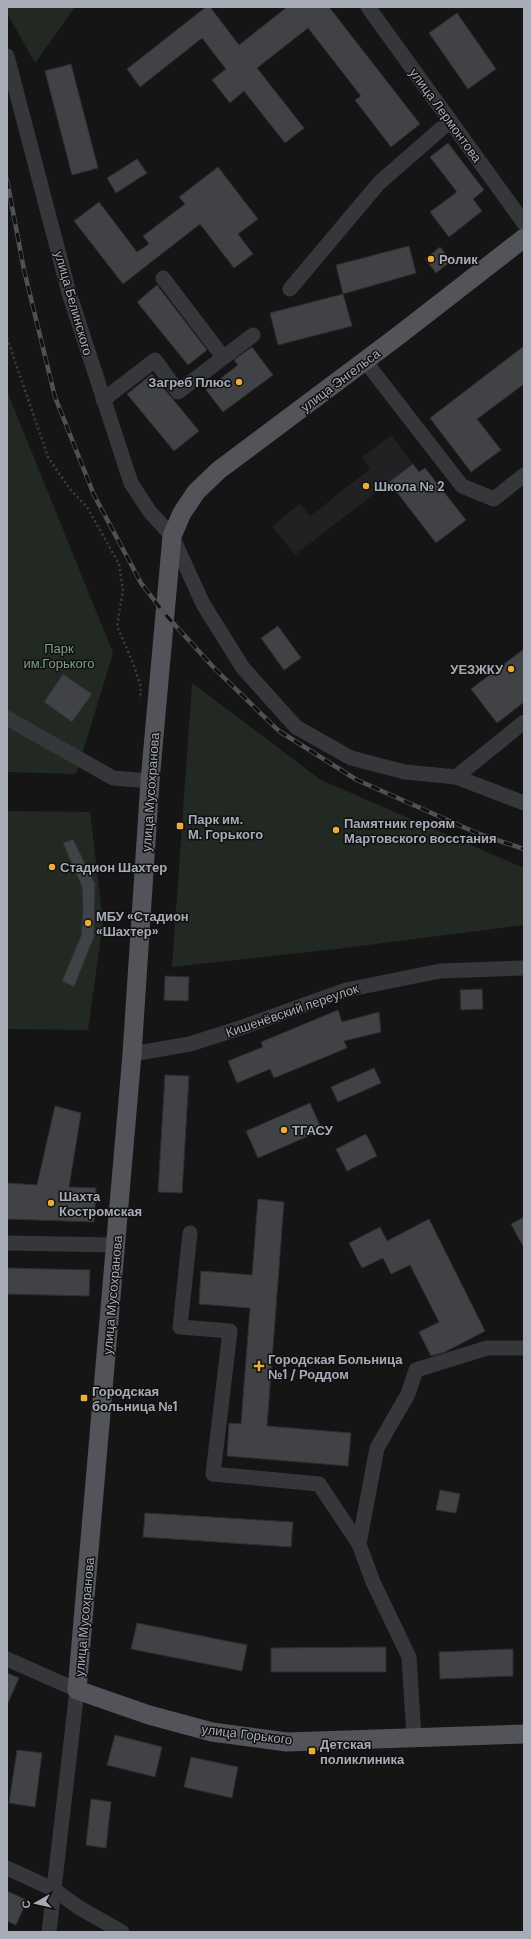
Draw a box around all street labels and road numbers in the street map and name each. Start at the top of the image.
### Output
street label: улица Лермонтова [406,65,486,166]
street label: улица Белинского [50,249,97,357]
street label: улица Энгельса [297,345,384,416]
street label: улица Мусохранова [138,731,163,852]
street label: Кишенёвский переулок [224,980,361,1041]
street label: улица Мусохранова [99,1234,126,1355]
street label: улица Мусохранова [71,1556,98,1677]
street label: улица Горького [201,1720,293,1748]

